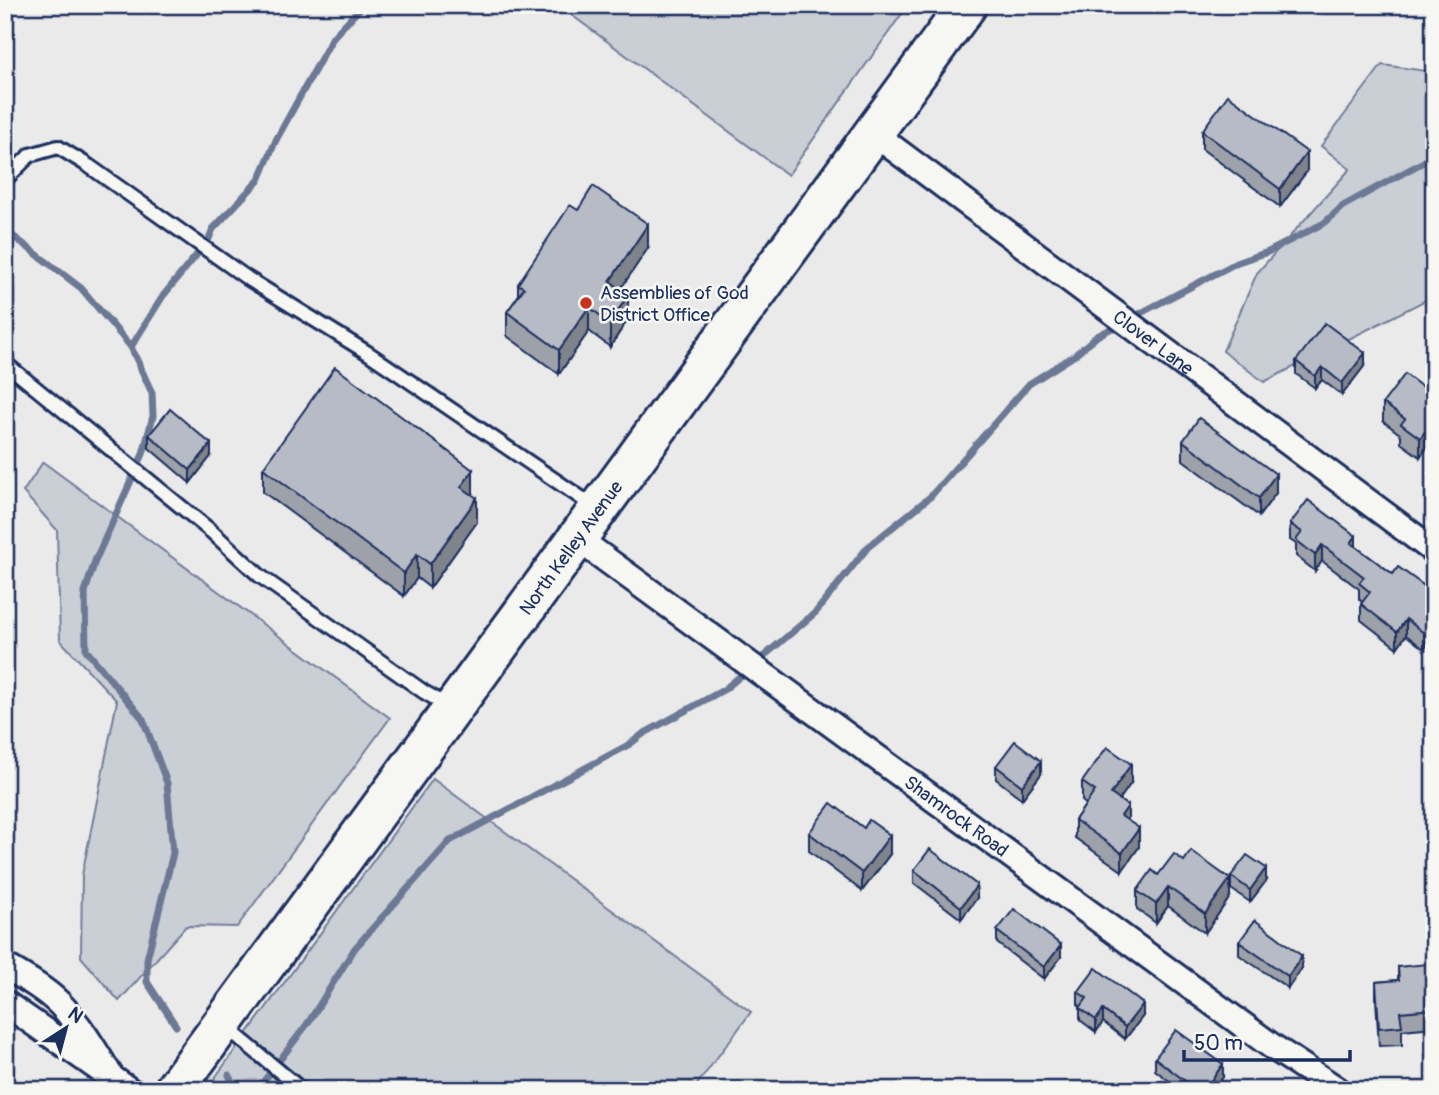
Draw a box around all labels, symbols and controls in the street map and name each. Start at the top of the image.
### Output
place label: Assemblies of God District Office [600,281,749,327]
marker: Assemblies of God District Office [578,295,594,311]
street label: Clover Lane [1108,305,1199,381]
street label: North Kelley Avenue [514,476,629,620]
street label: Shamrock Road [899,770,1013,863]
north arrow [32,993,102,1064]
text: N [63,1002,88,1029]
scale bar [1184,1018,1350,1062]
text: 50 m [1194,1030,1243,1057]

